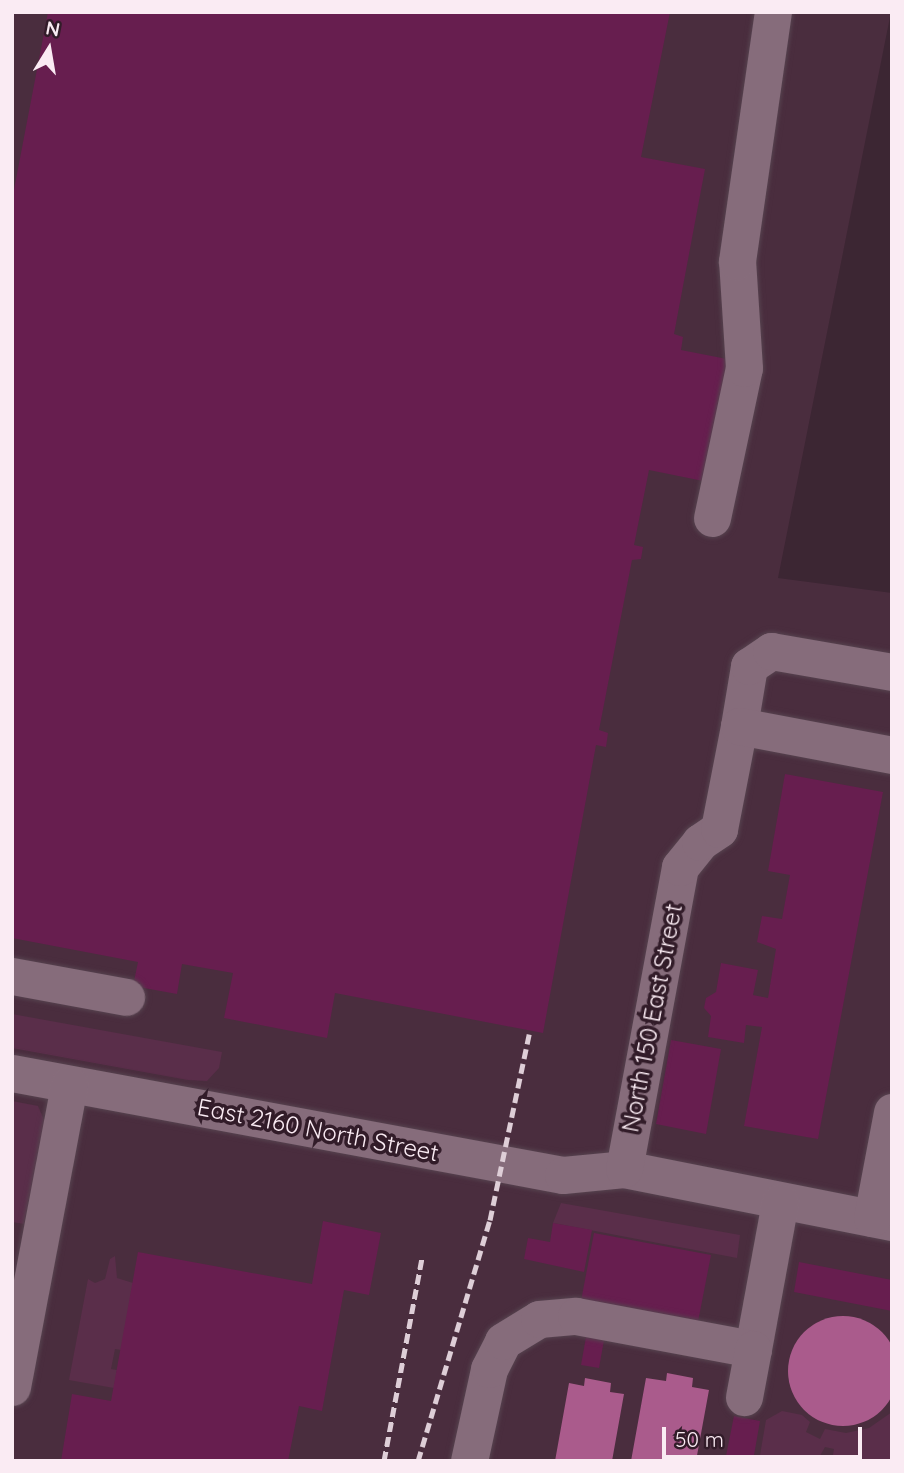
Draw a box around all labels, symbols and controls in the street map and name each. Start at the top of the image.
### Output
north arrow [14,14,84,84]
text: N [44,15,62,41]
street label: North 150 East Street [616,901,688,1135]
street label: East 2160 North Street [195,1092,441,1168]
scale bar [666,1414,866,1458]
text: 50 m [675,1426,724,1452]

